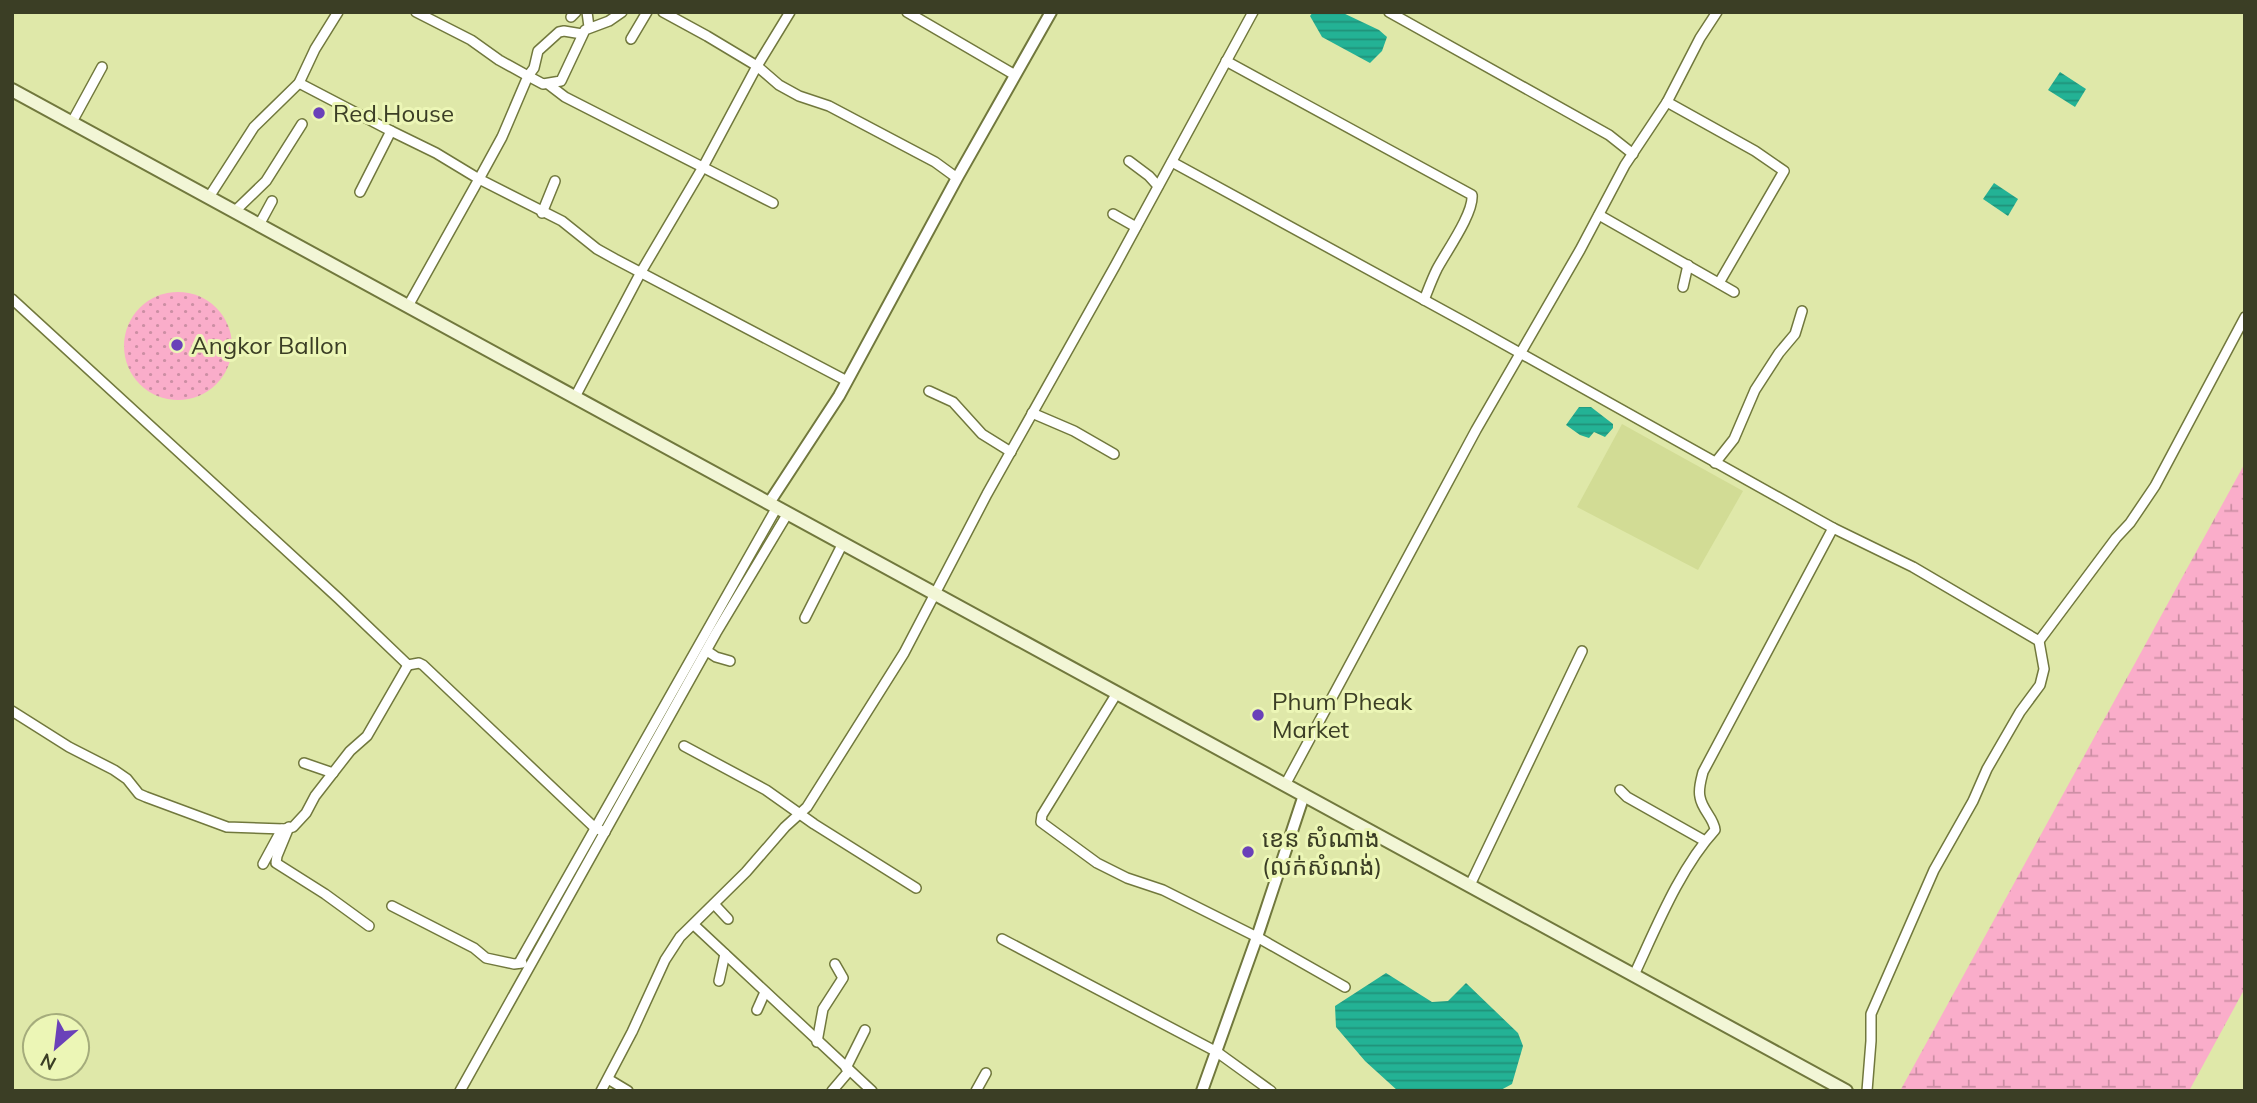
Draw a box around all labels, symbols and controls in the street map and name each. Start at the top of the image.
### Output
place label: Red House [333,98,454,128]
marker: Red House [311,105,327,121]
place label: Angkor Ballon [191,330,348,360]
marker: Angkor Ballon [169,337,185,353]
place label: Phum Pheak Market [1272,686,1413,744]
marker: Phum Pheak Market [1250,707,1266,723]
place label: ខេន សំណាង (លក់សំណង់) [1262,823,1382,881]
marker: ខេន សំណាង (លក់សំណង់) [1240,844,1256,860]
north arrow [21,1012,91,1082]
text: N [36,1048,60,1076]

